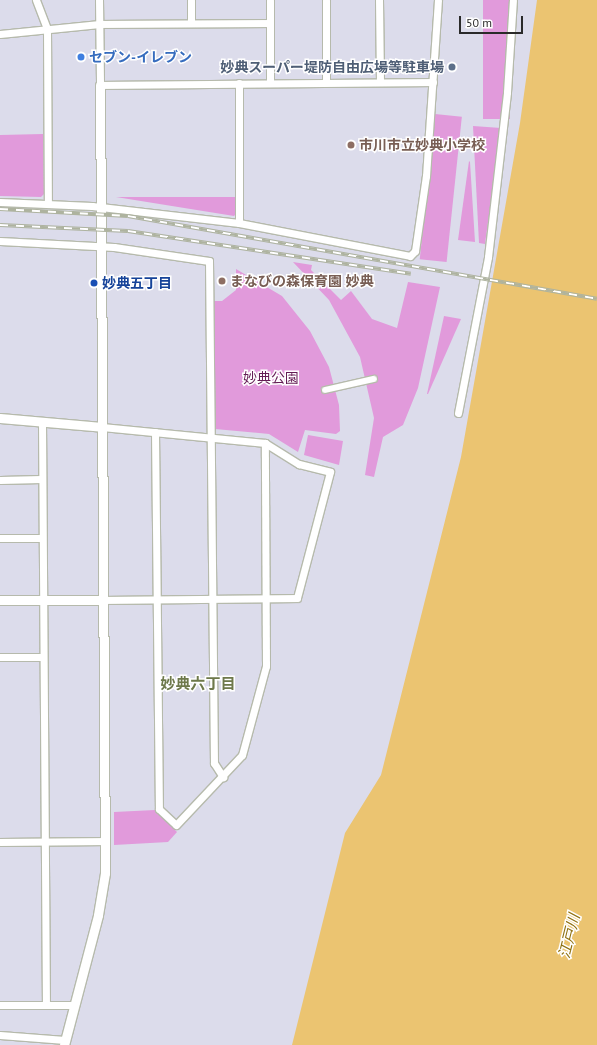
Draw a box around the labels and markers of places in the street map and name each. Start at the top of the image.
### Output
place label: セブン-イレブン [89,49,192,65]
marker: セブン-イレブン [76,52,86,62]
place label: 妙典スーパー堤防自由広場等駐車場 [220,59,444,75]
marker: 妙典スーパー堤防自由広場等駐車場 [447,62,457,72]
place label: 市川市立妙典小学校 [359,137,485,153]
marker: 市川市立妙典小学校 [346,140,356,150]
place label: まなびの森保育園 妙典 [230,273,374,289]
place label: 妙典五丁目 [102,275,172,291]
marker: まなびの森保育園 妙典 [217,276,227,286]
marker: 妙典五丁目 [89,278,99,288]

